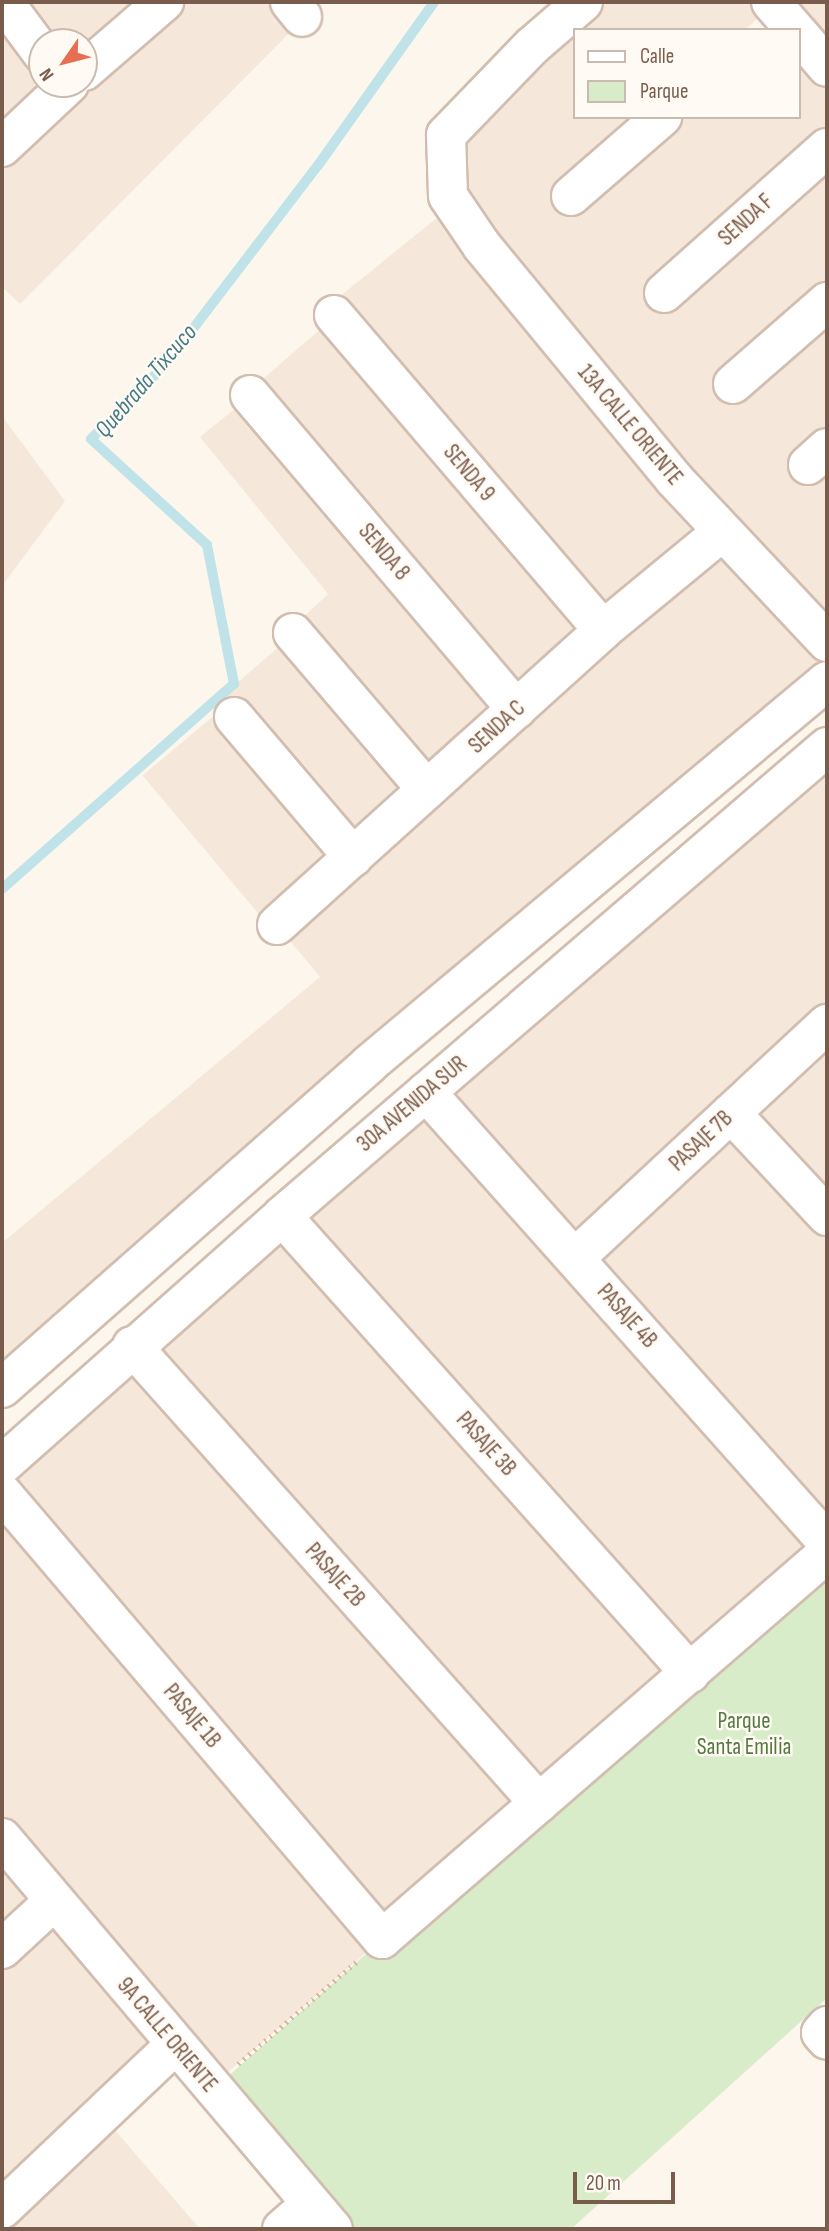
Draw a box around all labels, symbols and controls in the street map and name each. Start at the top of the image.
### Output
north arrow [28,28,98,98]
legend [574,28,801,119]
text: Calle [640,44,674,69]
text: N [35,63,59,85]
text: Parque [640,79,688,104]
street label: SENDA F [713,188,779,252]
water label: Quebrada Tixcuco [89,318,203,444]
street label: 13A CALLE ORIENTE [572,359,688,491]
street label: SENDA 9 [437,439,501,507]
street label: SENDA 8 [352,518,416,586]
street label: SENDA C [463,694,531,760]
street label: 30A AVENIDA SUR [351,1050,473,1158]
street label: PASAJE 7B [664,1105,738,1177]
street label: PASAJE 4B [591,1278,663,1354]
street label: PASAJE 3B [450,1406,522,1482]
street label: PASAJE 2B [299,1537,371,1613]
street label: PASAJE 1B [157,1678,227,1754]
park label: Parque Santa Emilia [697,1707,791,1761]
street label: 9A CALLE ORIENTE [111,1972,223,2098]
scale bar [577,2158,678,2202]
text: 20 m [586,2171,621,2196]

